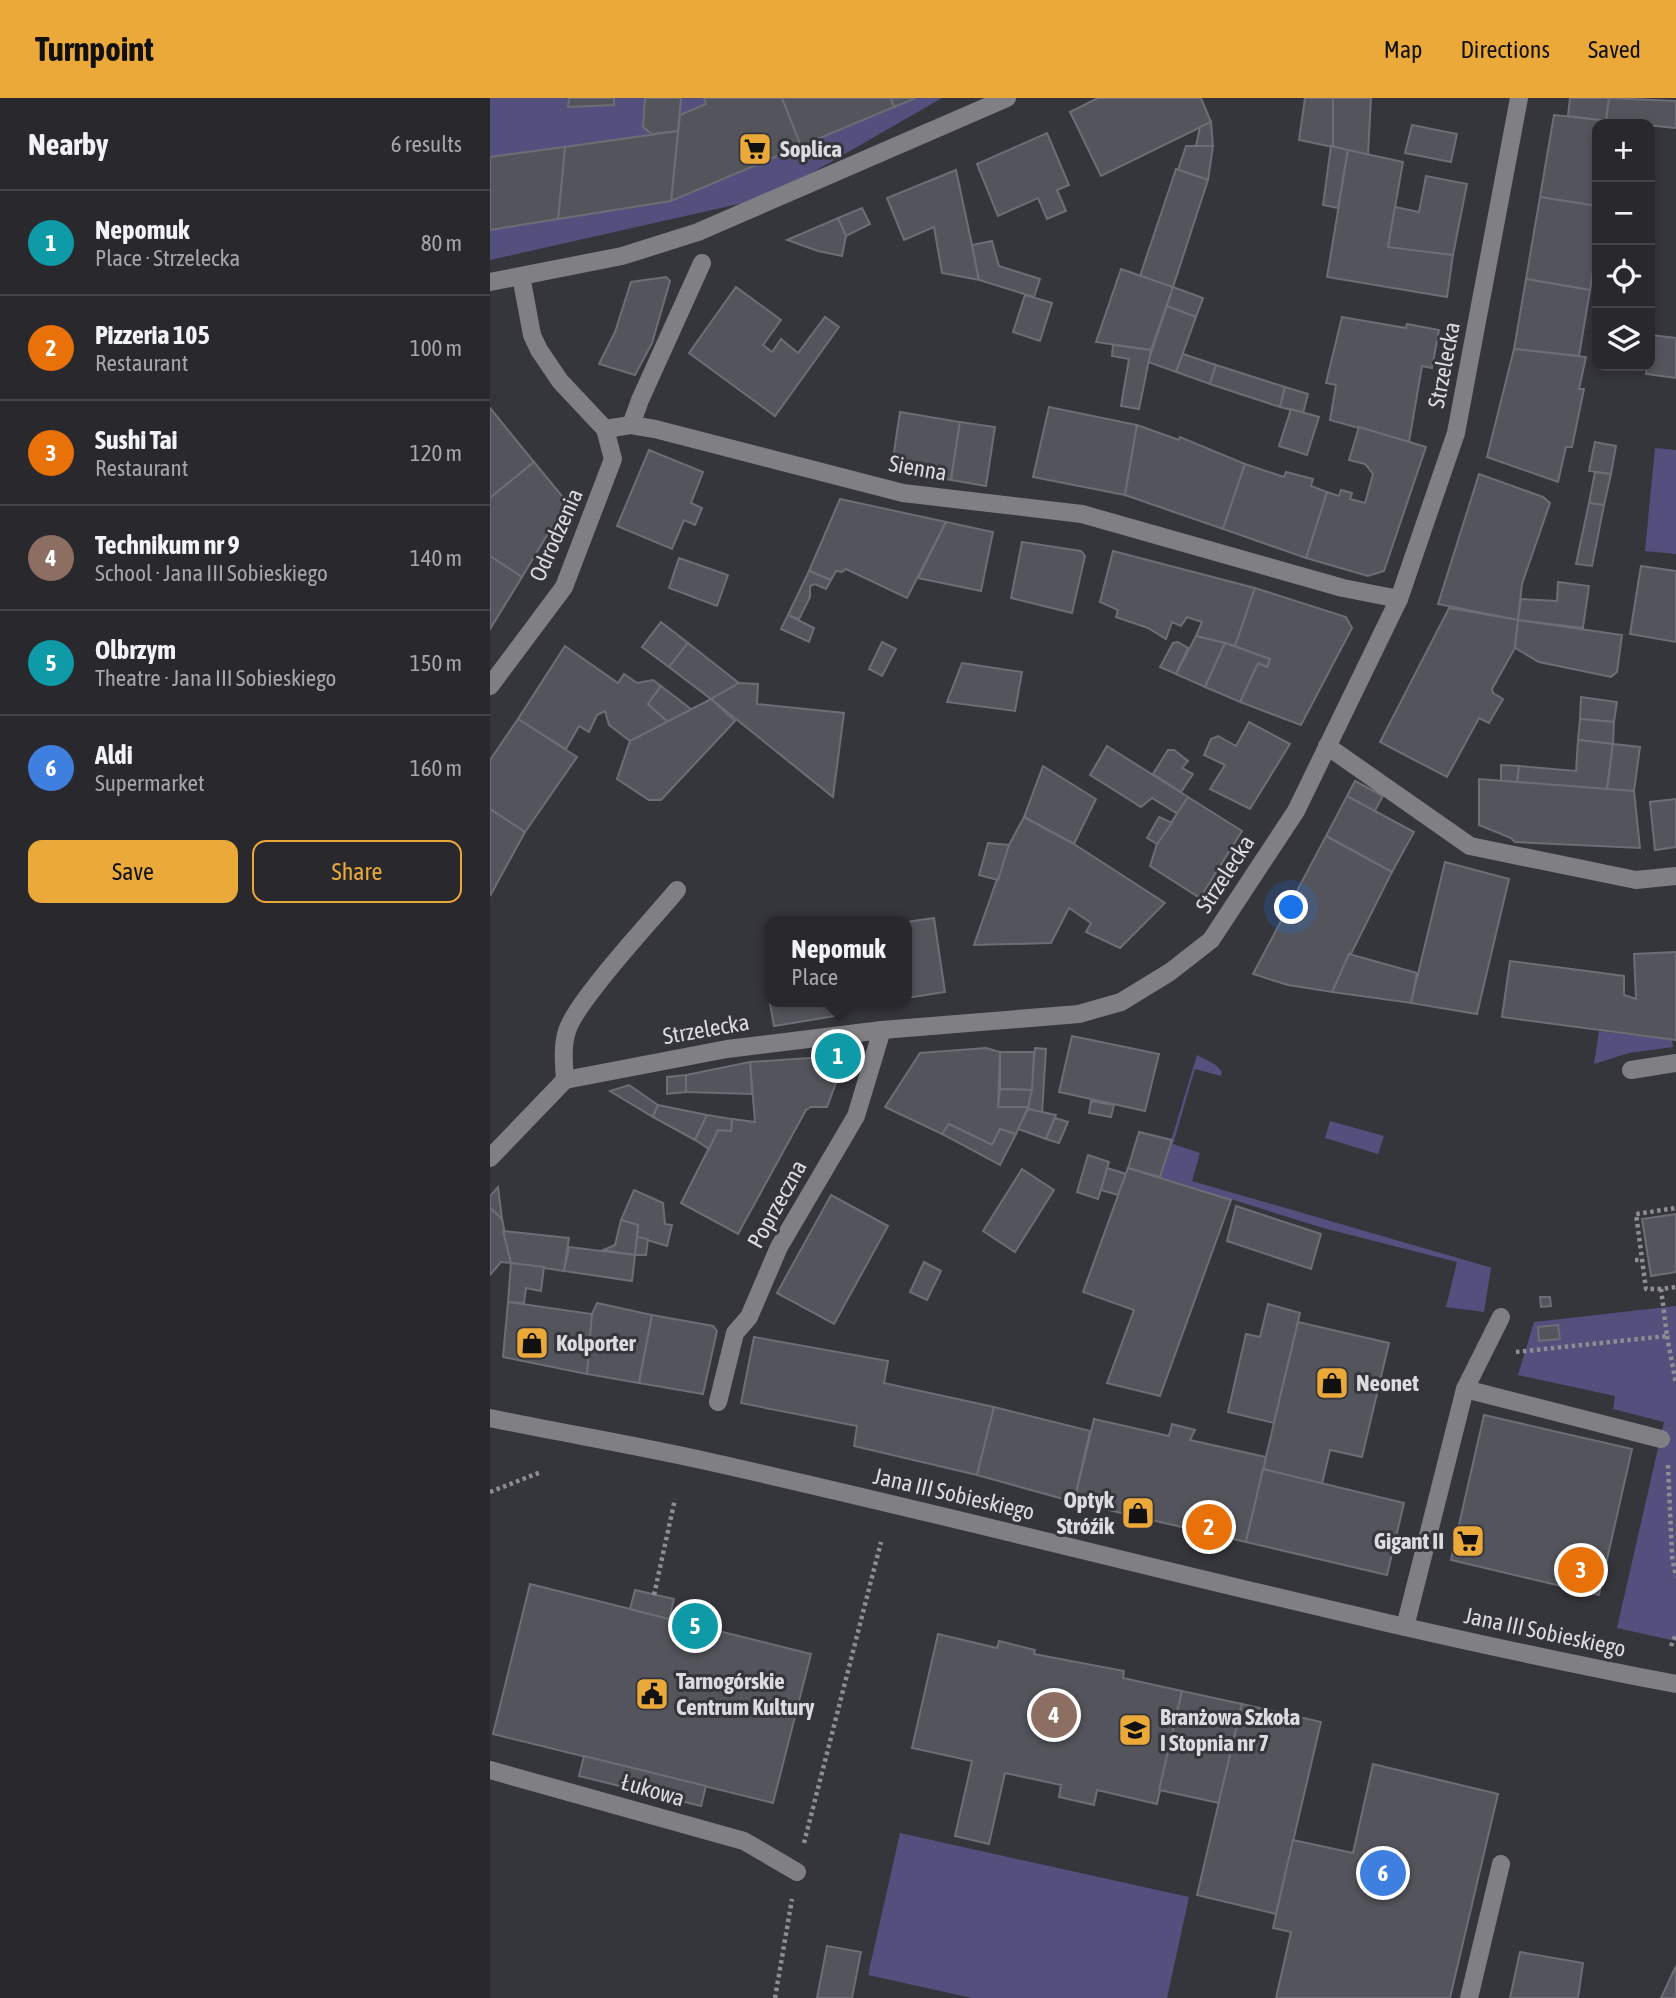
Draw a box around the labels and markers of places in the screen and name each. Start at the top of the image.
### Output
supermarket icon: Soplica [736,130,774,168]
place label: Soplica [780,136,842,162]
pin: 1 [815,1030,861,1082]
shop icon: Kolporter [513,1324,551,1362]
place label: Kolporter [556,1330,637,1356]
shop icon: Neonet [1313,1364,1351,1402]
place label: Neonet [1356,1370,1419,1396]
place label: Optyk Stróźik [1057,1487,1115,1539]
shop icon: Optyk Stróźik [1119,1494,1157,1532]
pin: 2 [1186,1501,1232,1553]
supermarket icon: Gigant II [1449,1522,1487,1560]
place label: Gigant II [1374,1528,1444,1554]
pin: 3 [1558,1544,1604,1596]
pin: 5 [672,1600,718,1652]
place label: Tarnogórskie Centrum Kultury [676,1668,815,1720]
public building icon: Tarnogórskie Centrum Kultury [633,1675,671,1713]
pin: 4 [1031,1689,1077,1741]
place label: Branżowa Szkoła I Stopnia nr 7 [1160,1704,1301,1756]
school or university icon: Branżowa Szkoła I Stopnia nr 7 [1116,1711,1154,1749]
pin: 6 [1360,1847,1406,1899]

